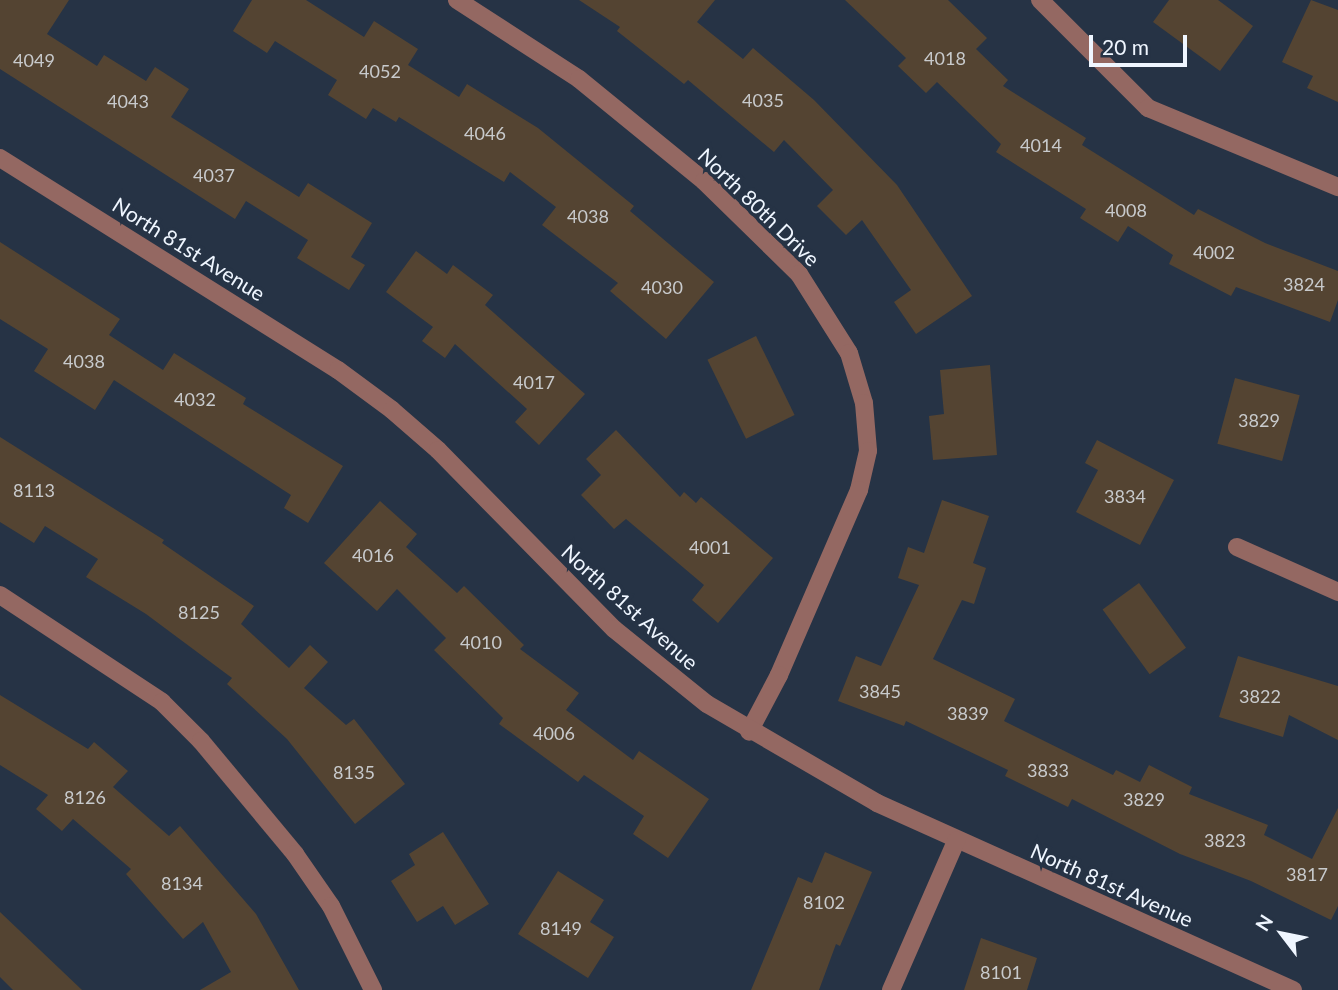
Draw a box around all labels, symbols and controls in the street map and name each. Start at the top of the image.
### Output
scale bar [1093,21,1191,65]
text: 20 m [1102,34,1149,59]
house number: 4018 [924,47,966,69]
house number: 4049 [13,49,55,71]
house number: 4052 [359,60,401,82]
house number: 4035 [742,89,784,111]
house number: 4043 [107,90,149,112]
house number: 4046 [464,122,506,144]
house number: 4014 [1020,134,1062,156]
street label: North 80th Drive [693,143,825,271]
house number: 4037 [193,164,235,186]
street label: North 81st Avenue [108,192,270,306]
house number: 4008 [1105,199,1147,221]
house number: 4038 [567,205,609,227]
house number: 4002 [1193,241,1235,263]
house number: 3824 [1283,273,1325,295]
house number: 4030 [641,276,683,298]
house number: 4038 [63,350,105,372]
house number: 4017 [513,371,555,393]
house number: 4032 [174,388,216,410]
house number: 3829 [1238,409,1280,431]
house number: 8113 [13,479,55,501]
house number: 3834 [1104,485,1146,507]
house number: 4001 [689,536,731,558]
street label: North 81st Avenue [556,539,704,675]
house number: 4016 [352,544,394,566]
house number: 8125 [178,601,220,623]
house number: 4010 [460,631,502,653]
house number: 3845 [859,680,901,702]
house number: 3822 [1239,685,1281,707]
house number: 3839 [947,702,989,724]
house number: 4006 [533,722,575,744]
house number: 3833 [1027,759,1069,781]
house number: 8135 [333,761,375,783]
house number: 8126 [64,786,106,808]
house number: 3829 [1123,788,1165,810]
house number: 3823 [1204,829,1246,851]
street label: North 81st Avenue [1027,838,1197,932]
house number: 3817 [1286,863,1328,885]
house number: 8134 [161,872,203,894]
house number: 8102 [803,891,845,913]
north arrow [1247,899,1317,969]
text: N [1250,910,1277,935]
house number: 8149 [540,917,582,939]
house number: 8101 [980,961,1022,983]

